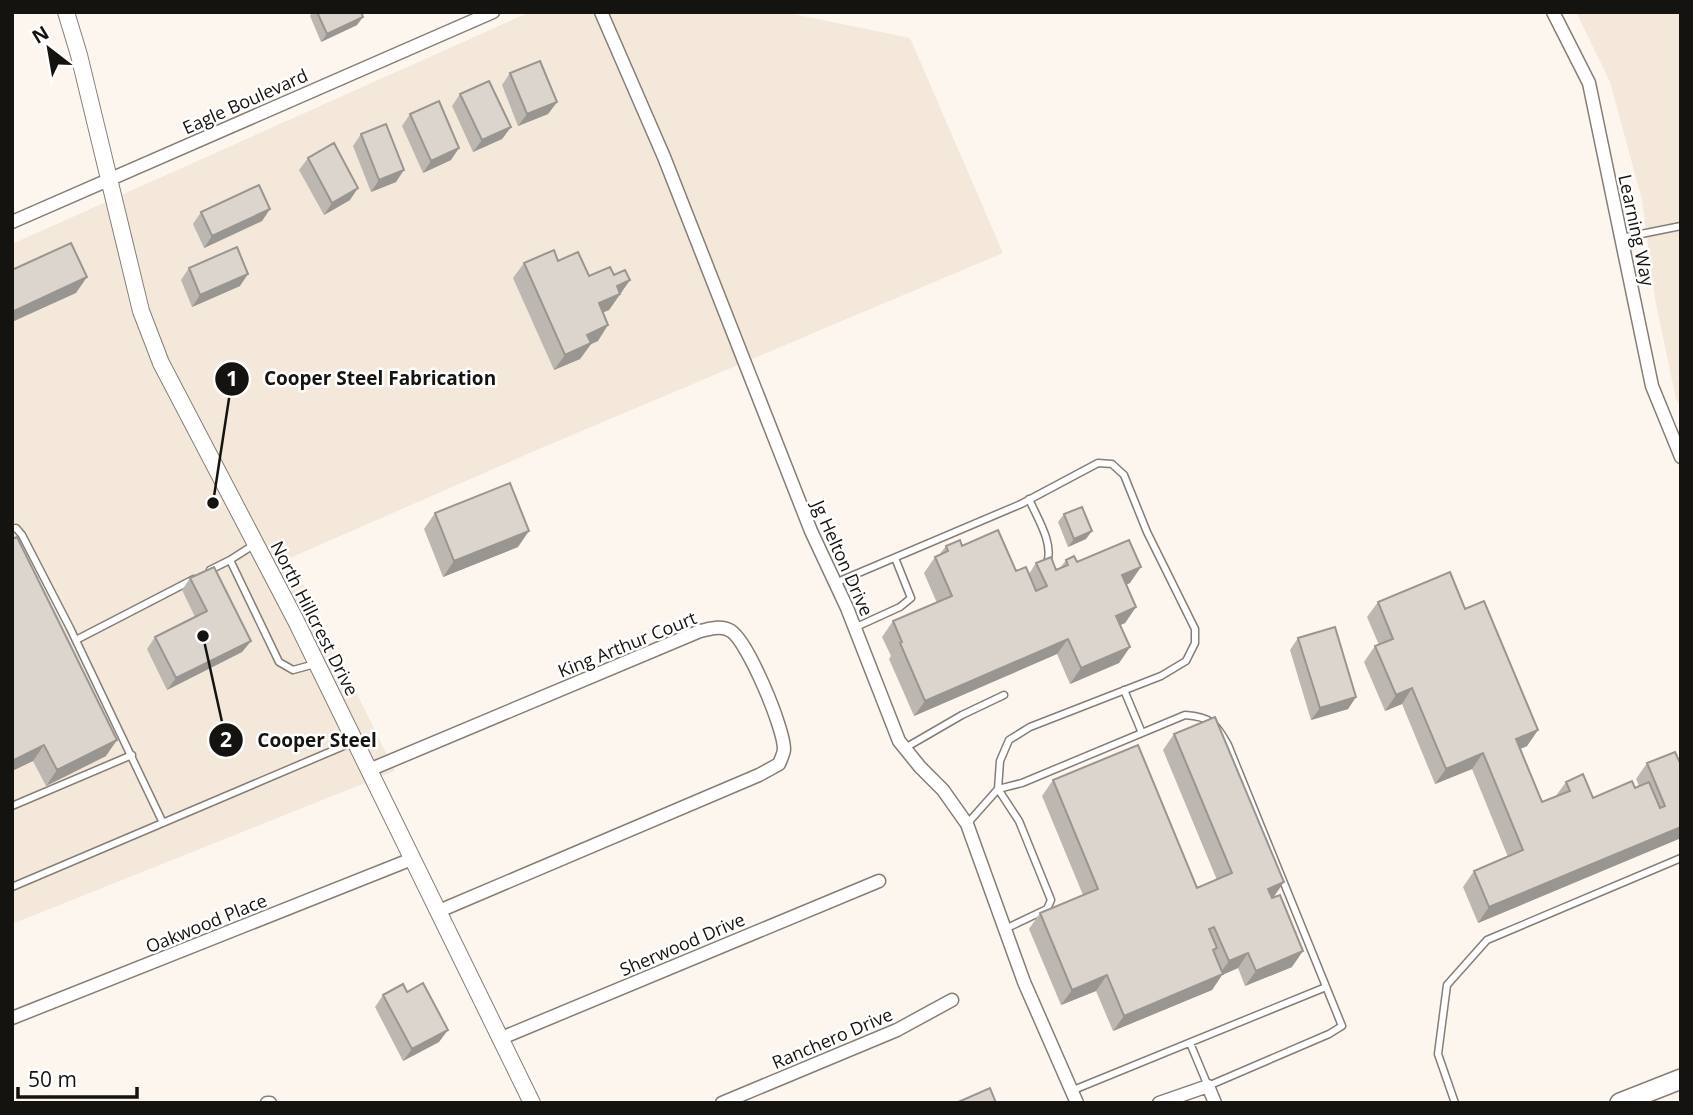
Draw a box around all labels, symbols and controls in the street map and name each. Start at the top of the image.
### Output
north arrow [14,14,84,84]
text: N [27,19,54,50]
street label: Eagle Boulevard [179,63,311,139]
street label: Learning Way [1613,172,1661,289]
callout: Cooper Steel Fabrication [215,359,510,399]
text: 1 [226,364,238,392]
text: Cooper Steel Fabrication [264,365,496,391]
street label: Jg Helton Drive [806,495,879,620]
street label: North Hillcrest Drive [266,537,364,699]
street label: King Arthur Court [554,605,700,683]
callout: Cooper Steel [208,720,391,760]
text: 2 [220,725,232,753]
text: Cooper Steel [257,727,377,753]
street label: Oakwood Place [142,888,270,958]
street label: Sherwood Drive [616,907,748,981]
street label: Ranchero Drive [768,1002,896,1074]
scale bar [18,1056,136,1100]
text: 50 m [28,1065,77,1093]

